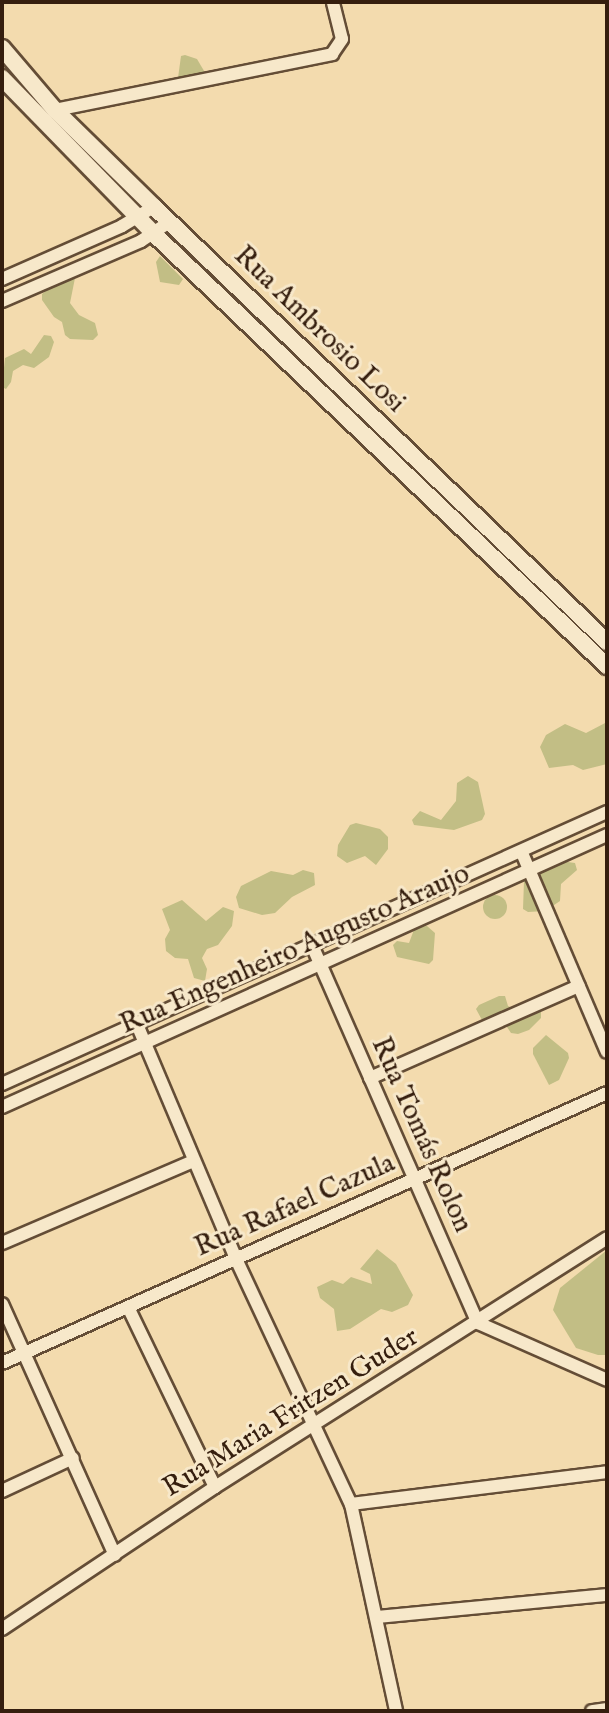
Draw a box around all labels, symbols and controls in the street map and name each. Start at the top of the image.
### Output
street label: Rua Ambrosio Losi [226,240,412,420]
street label: Rua Engenheiro Augusto Araujo [115,858,475,1042]
street label: Rua Tomás Rolon [363,1032,479,1238]
street label: Rua Rafael Cazula [190,1147,400,1265]
street label: Rua Maria Fritzen Guder [157,1321,425,1505]

